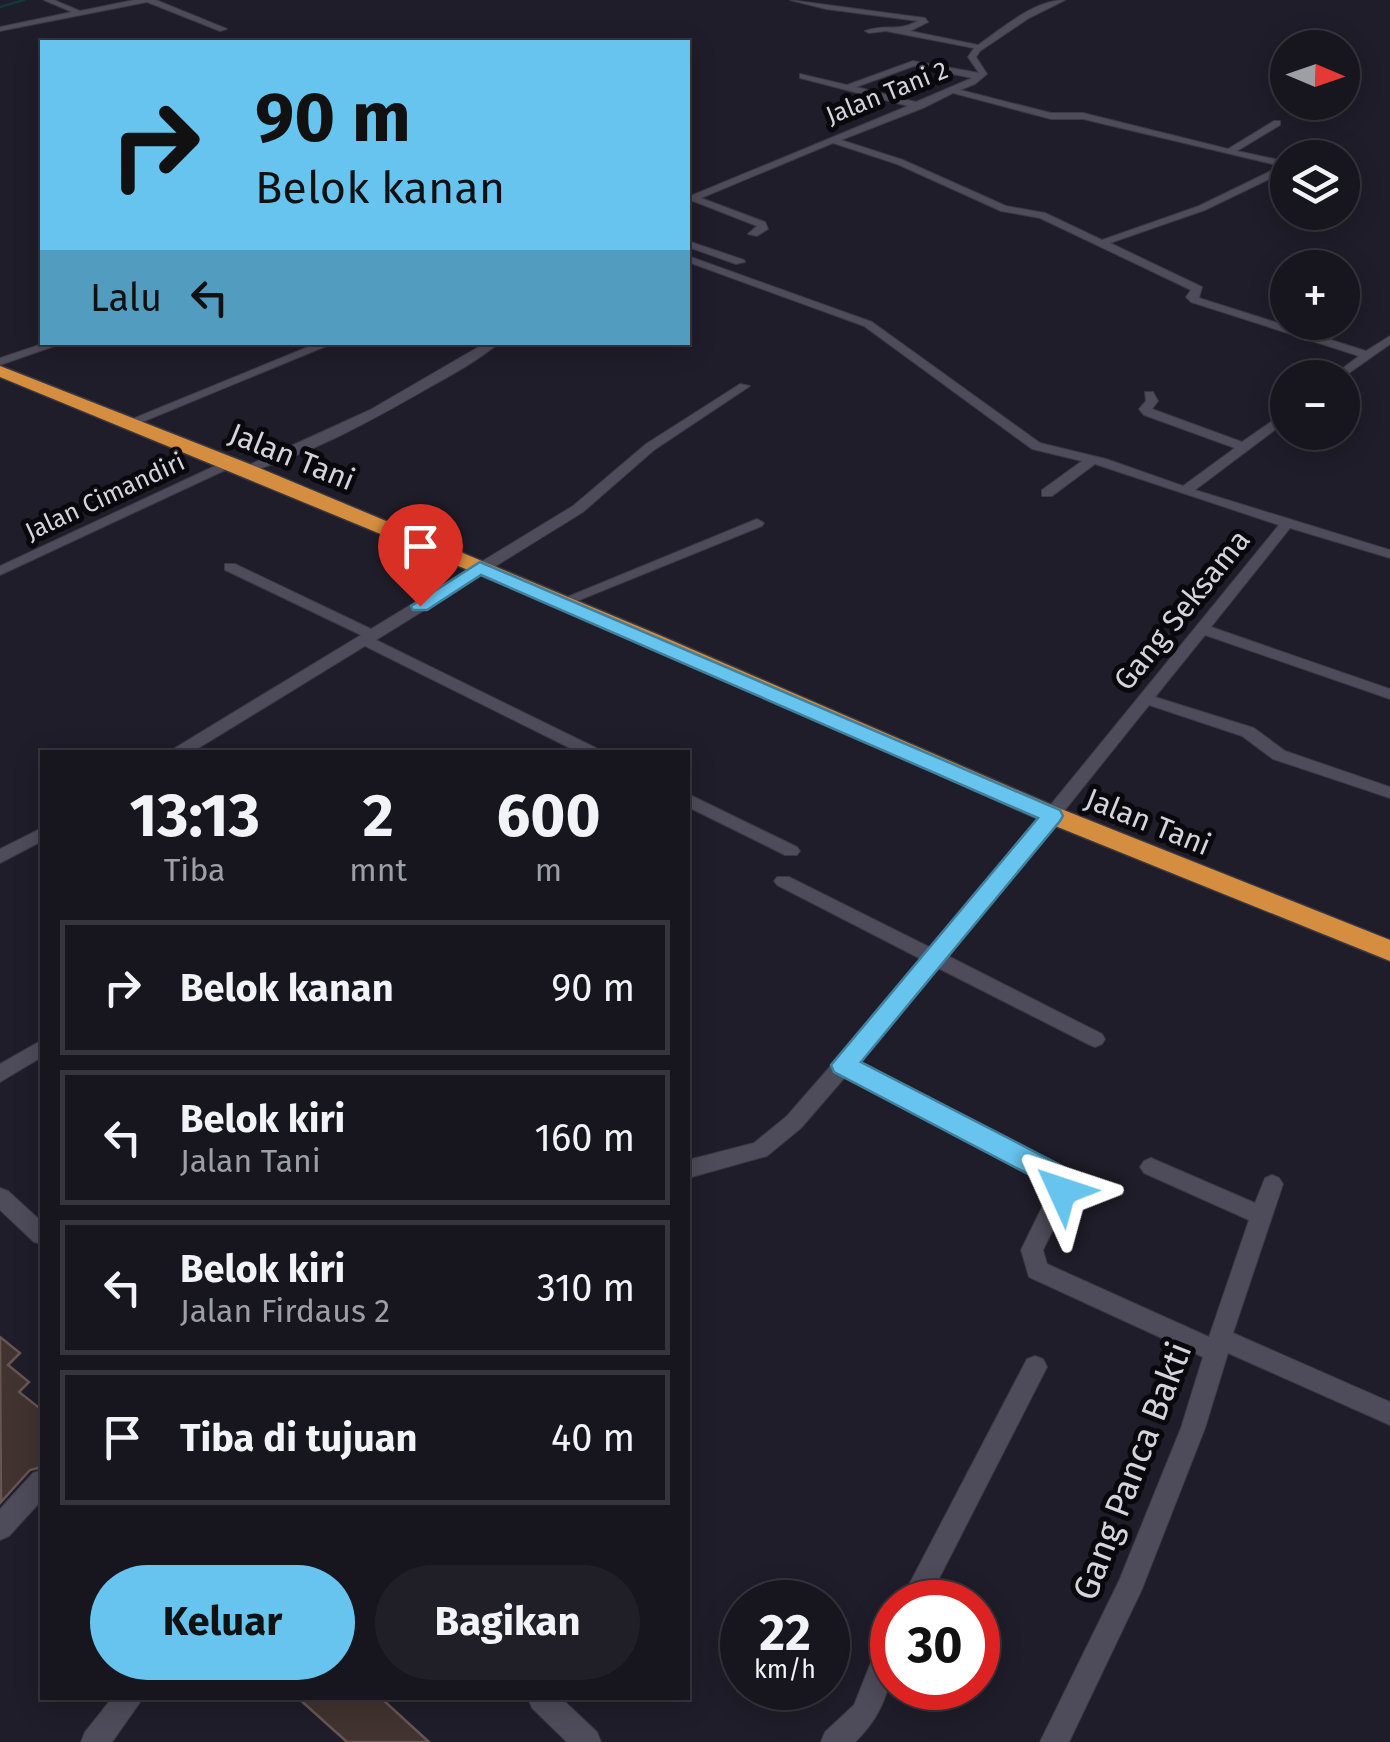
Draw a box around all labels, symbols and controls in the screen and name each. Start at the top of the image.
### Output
north arrow [1270,30,1360,120]
map controls [1270,30,1360,450]
street label: Jalan Tani 2 [822,55,952,131]
text: 90 m [255,76,411,160]
icon: right [90,80,220,210]
button: layers [1270,140,1360,230]
text: Belok kanan [255,161,505,215]
button: + [1270,250,1360,340]
icon: left [182,270,237,325]
text: Lalu [90,275,162,321]
button: − [1270,360,1360,450]
street label: Jalan Tani [224,416,360,498]
street label: Jalan Cimandiri [20,447,190,547]
pin [378,504,463,607]
icon: arrive [393,519,448,574]
street label: Gang Seksama [1106,522,1258,698]
text: 13:13 [129,780,260,852]
text: 2 [363,780,394,852]
text: 600 [497,780,601,852]
street label: Jalan Tani [1080,781,1216,863]
text: Tiba [164,851,226,889]
text: mnt [349,851,407,889]
text: m [535,851,562,889]
icon: right [95,960,150,1015]
text: Belok kanan [180,965,394,1011]
text: 90 m [551,965,635,1011]
text: Belok kiri [180,1096,345,1142]
icon: left [95,1110,150,1165]
text: 160 m [534,1115,635,1161]
position arrow [1010,1139,1114,1243]
text: Jalan Tani [180,1142,321,1180]
text: Belok kiri [180,1246,345,1292]
icon: left [95,1260,150,1315]
text: 310 m [537,1265,635,1311]
text: Jalan Firdaus 2 [180,1292,390,1330]
street label: Gang Panca Bakti [1064,1336,1200,1606]
icon: arrive [95,1410,150,1465]
text: Tiba di tujuan [180,1415,417,1461]
text: 40 m [551,1415,635,1461]
button: Keluar [90,1565,355,1680]
button: Bagikan [375,1565,640,1680]
speed limit sign: 30 [870,1580,1000,1710]
text: 22 [759,1603,811,1663]
text: km/h [754,1655,816,1685]

